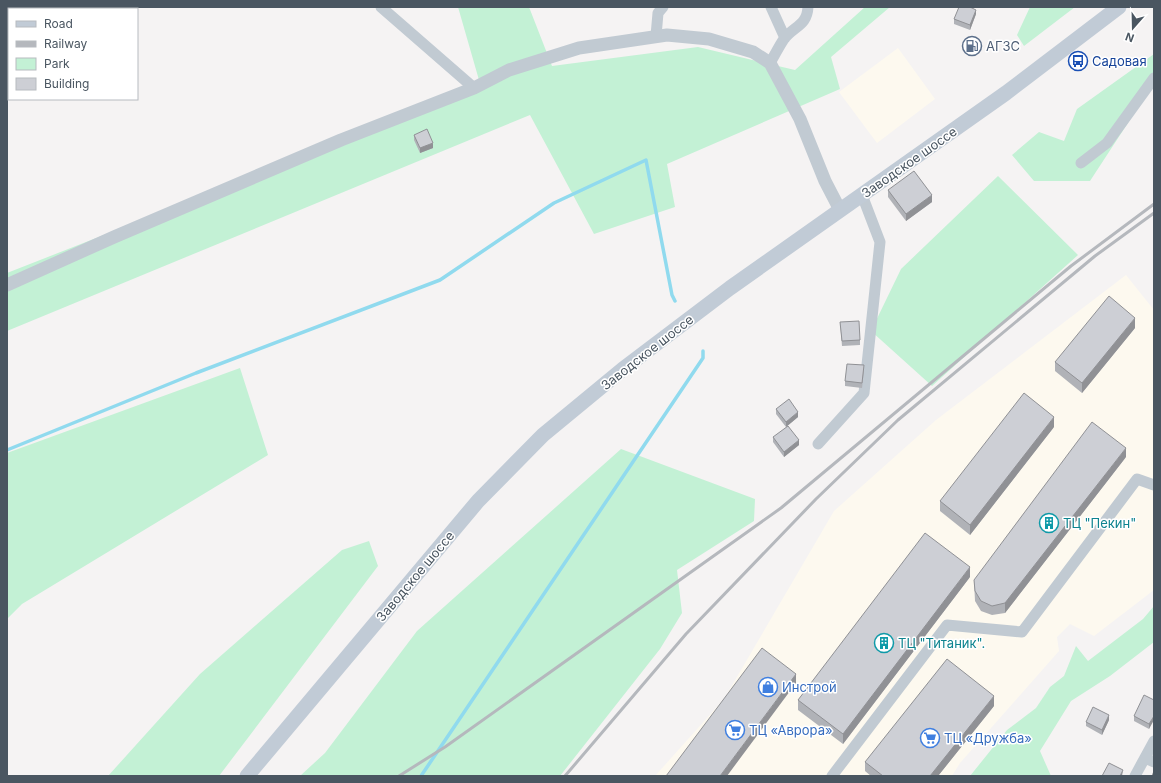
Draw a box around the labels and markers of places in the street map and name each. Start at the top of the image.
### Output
fuel station icon: АГЗС [961,35,983,57]
place label: АГЗС [986,38,1020,54]
bus stop icon: Садовая [1067,50,1089,72]
place label: Садовая [1092,53,1147,69]
building icon: ТЦ "Пекин" [1038,512,1060,534]
place label: ТЦ "Пекин" [1063,515,1136,531]
building icon: ТЦ "Титаник". [873,632,895,654]
place label: ТЦ "Титаник". [898,635,985,651]
shop icon: Инстрой [757,676,779,698]
place label: Инстрой [782,679,837,695]
supermarket icon: ТЦ «Аврора» [724,719,746,741]
place label: ТЦ «Аврора» [749,722,833,738]
supermarket icon: ТЦ «Дружба» [919,727,941,749]
place label: ТЦ «Дружба» [944,730,1032,746]

